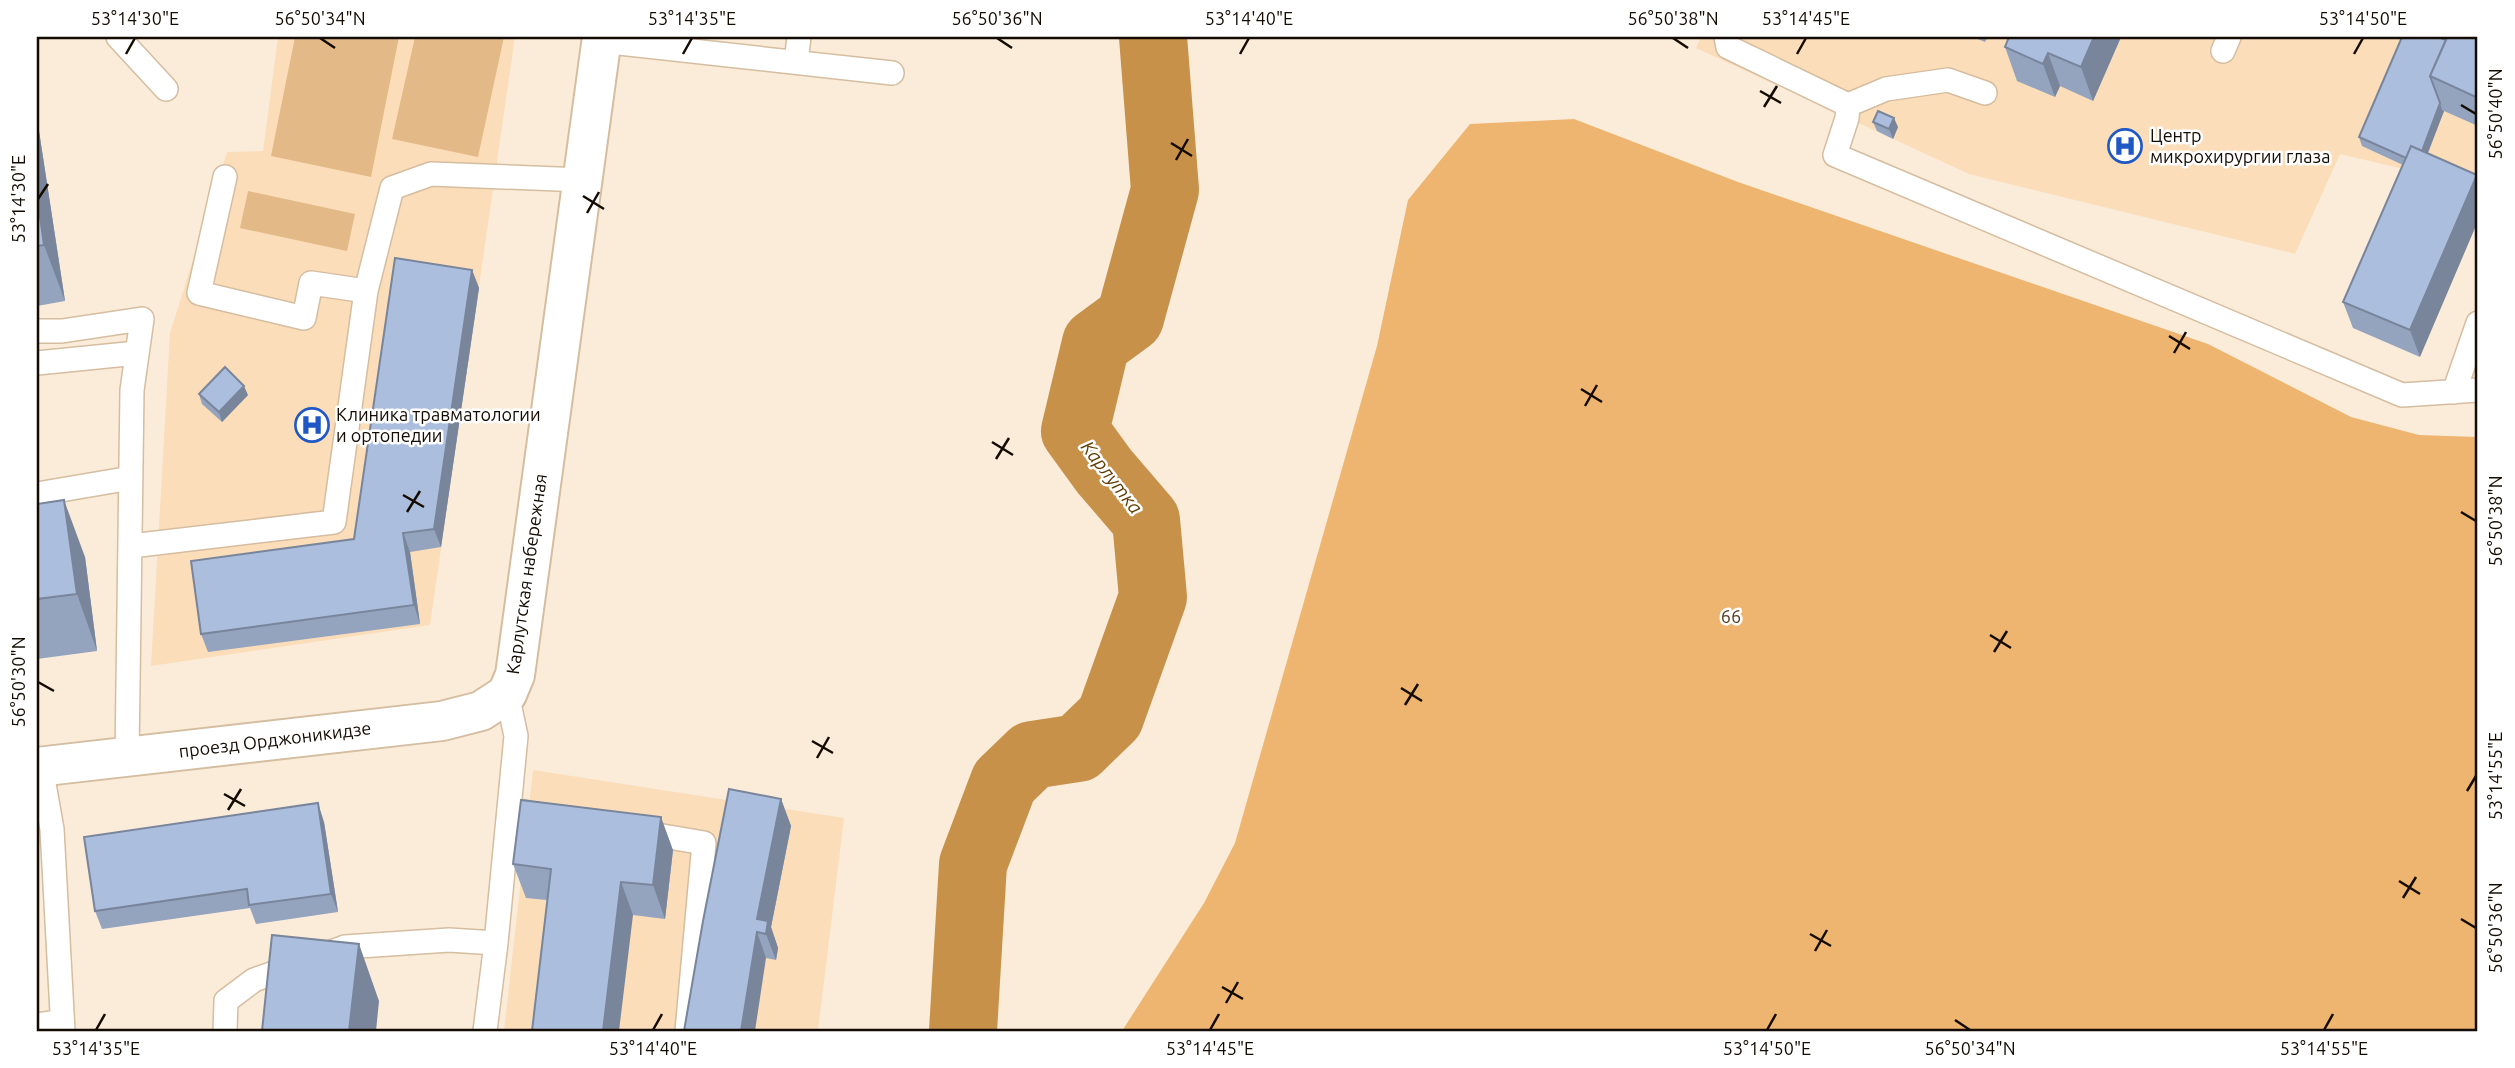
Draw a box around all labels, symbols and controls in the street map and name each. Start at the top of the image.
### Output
text: 53°14'30"E [91,8,179,28]
text: 56°50'34"N [274,8,366,28]
text: 53°14'35"E [648,8,736,28]
text: 56°50'36"N [951,8,1043,28]
text: 53°14'40"E [1205,8,1293,28]
text: 56°50'38"N [1627,8,1719,28]
text: 53°14'45"E [1762,8,1850,28]
text: 53°14'50"E [2319,8,2407,28]
text: 56°50'40"N [2485,68,2505,160]
place label: Центр микрохирургии глаза [2150,125,2331,166]
hospital icon: Центр микрохирургии глаза [2106,127,2144,165]
text: 53°14'30"E [8,155,28,243]
place label: Клиника травматологии и ортопедии [336,404,541,445]
hospital icon: Клиника травматологии и ортопедии [293,406,331,444]
water label: Карлутка [1077,436,1147,518]
street label: Карлутская набережная [502,472,550,676]
text: 56°50'38"N [2485,475,2505,567]
park label: 66 [1721,606,1741,626]
text: 56°50'30"N [8,636,28,728]
street label: проезд Орджоникидзе [178,717,372,761]
text: 53°14'55"E [2485,732,2505,820]
text: 56°50'36"N [2485,882,2505,974]
text: 53°14'35"E [52,1038,140,1058]
text: 53°14'40"E [609,1038,697,1058]
text: 53°14'45"E [1166,1038,1254,1058]
text: 53°14'50"E [1723,1038,1811,1058]
text: 56°50'34"N [1924,1038,2016,1058]
text: 53°14'55"E [2280,1038,2368,1058]

